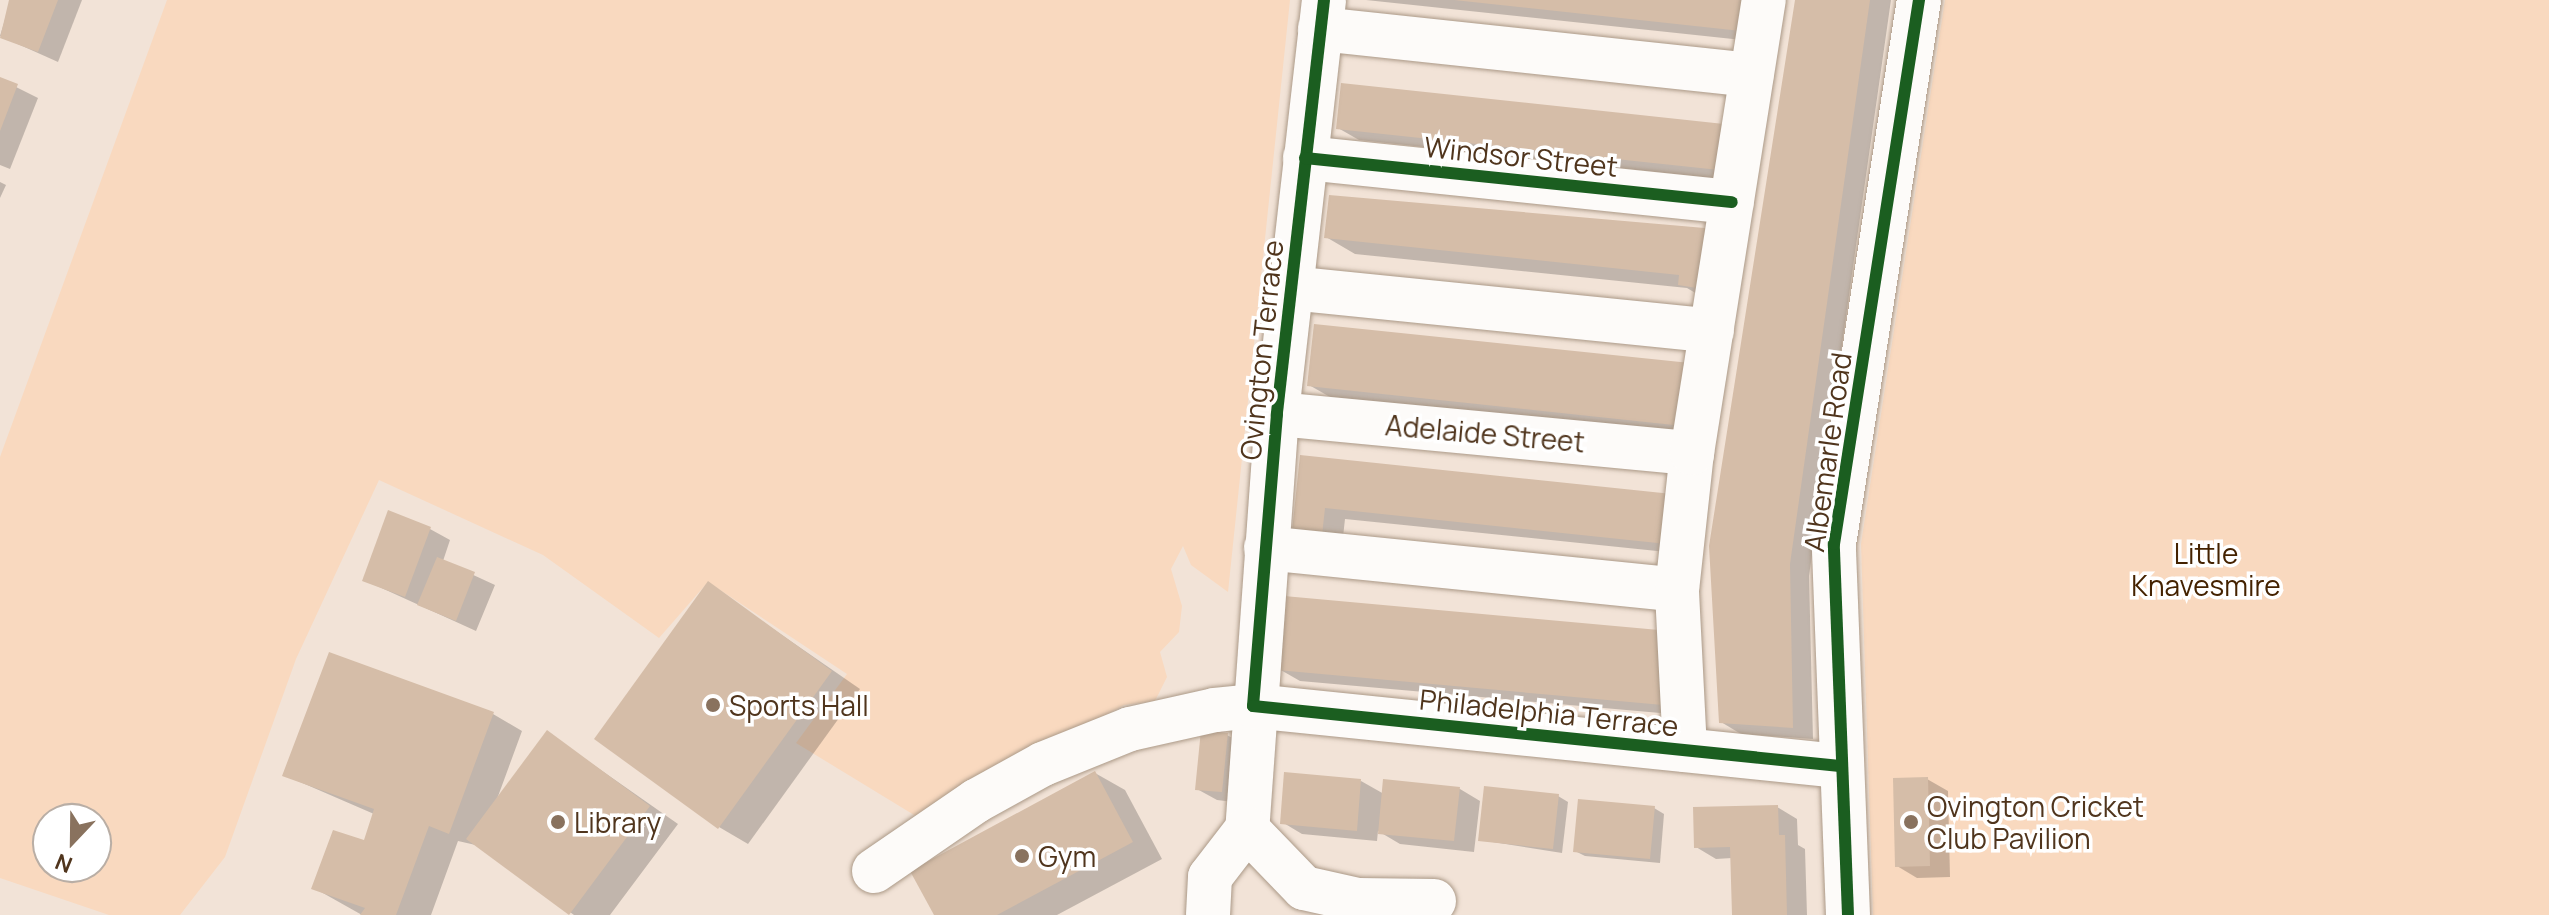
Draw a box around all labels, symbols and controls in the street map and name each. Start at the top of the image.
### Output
street label: Windsor Street [1423,129,1619,183]
street label: Ovington Terrace [1233,238,1289,462]
street label: Albemarle Road [1796,350,1858,554]
street label: Adelaide Street [1384,408,1586,458]
park label: Little Knavesmire [2131,536,2281,602]
street label: Philadelphia Terrace [1418,682,1680,742]
place label: Sports Hall [729,688,869,722]
marker: Sports Hall [704,696,722,714]
place label: Ovington Cricket Club Pavilion [1927,789,2144,855]
north arrow [32,803,112,883]
place label: Library [574,805,661,839]
marker: Library [549,813,567,831]
marker: Ovington Cricket Club Pavilion [1902,813,1920,831]
place label: Gym [1038,839,1096,873]
text: N [51,847,77,880]
marker: Gym [1013,847,1031,865]

